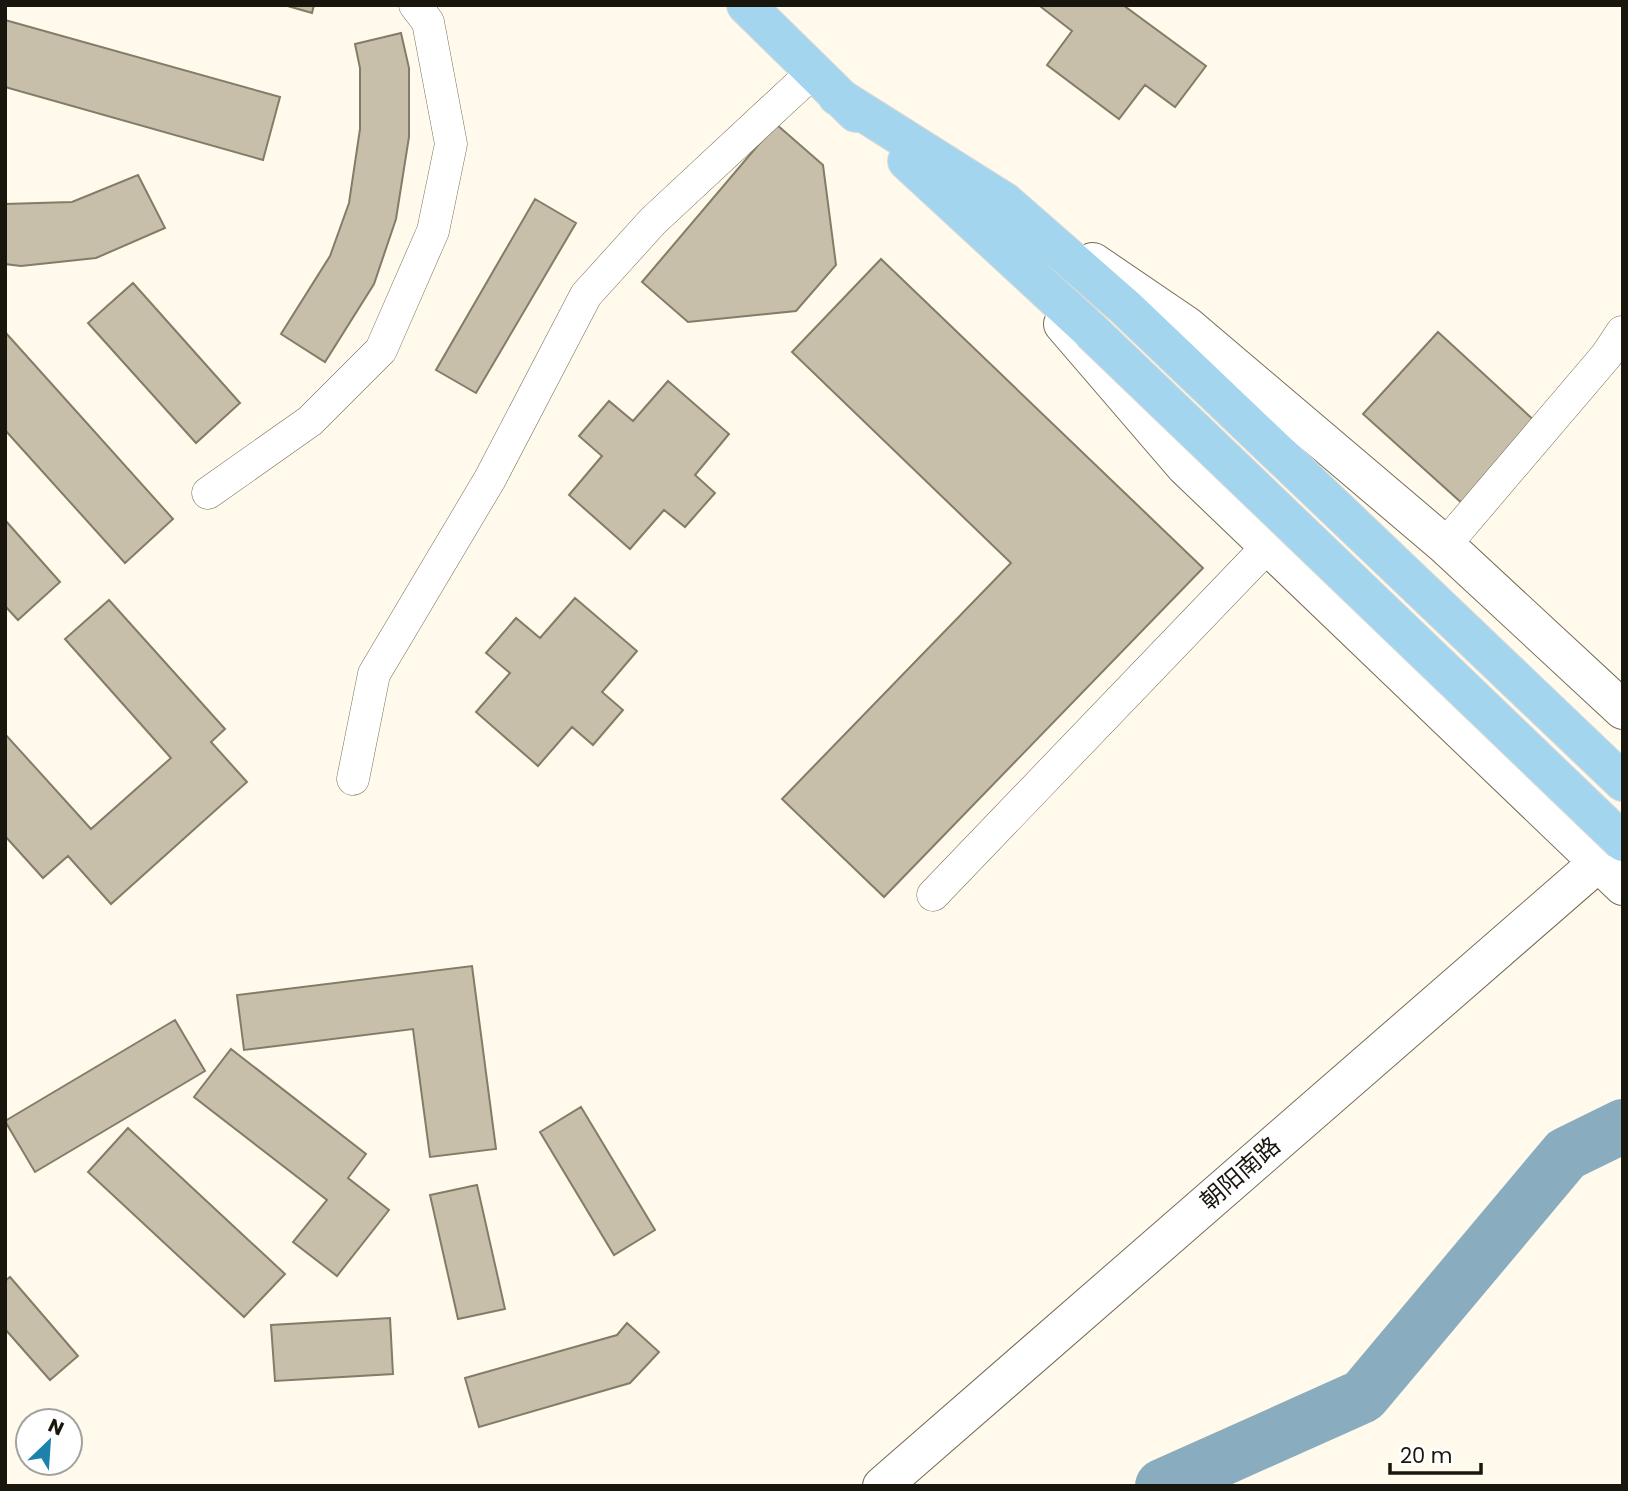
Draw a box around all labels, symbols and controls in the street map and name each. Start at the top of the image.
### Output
street label: 朝阳南路 [1193,1129,1287,1217]
north arrow [14,1407,84,1477]
text: N [44,1412,68,1442]
scale bar [1390,1432,1481,1476]
text: 20 m [1400,1441,1453,1470]

